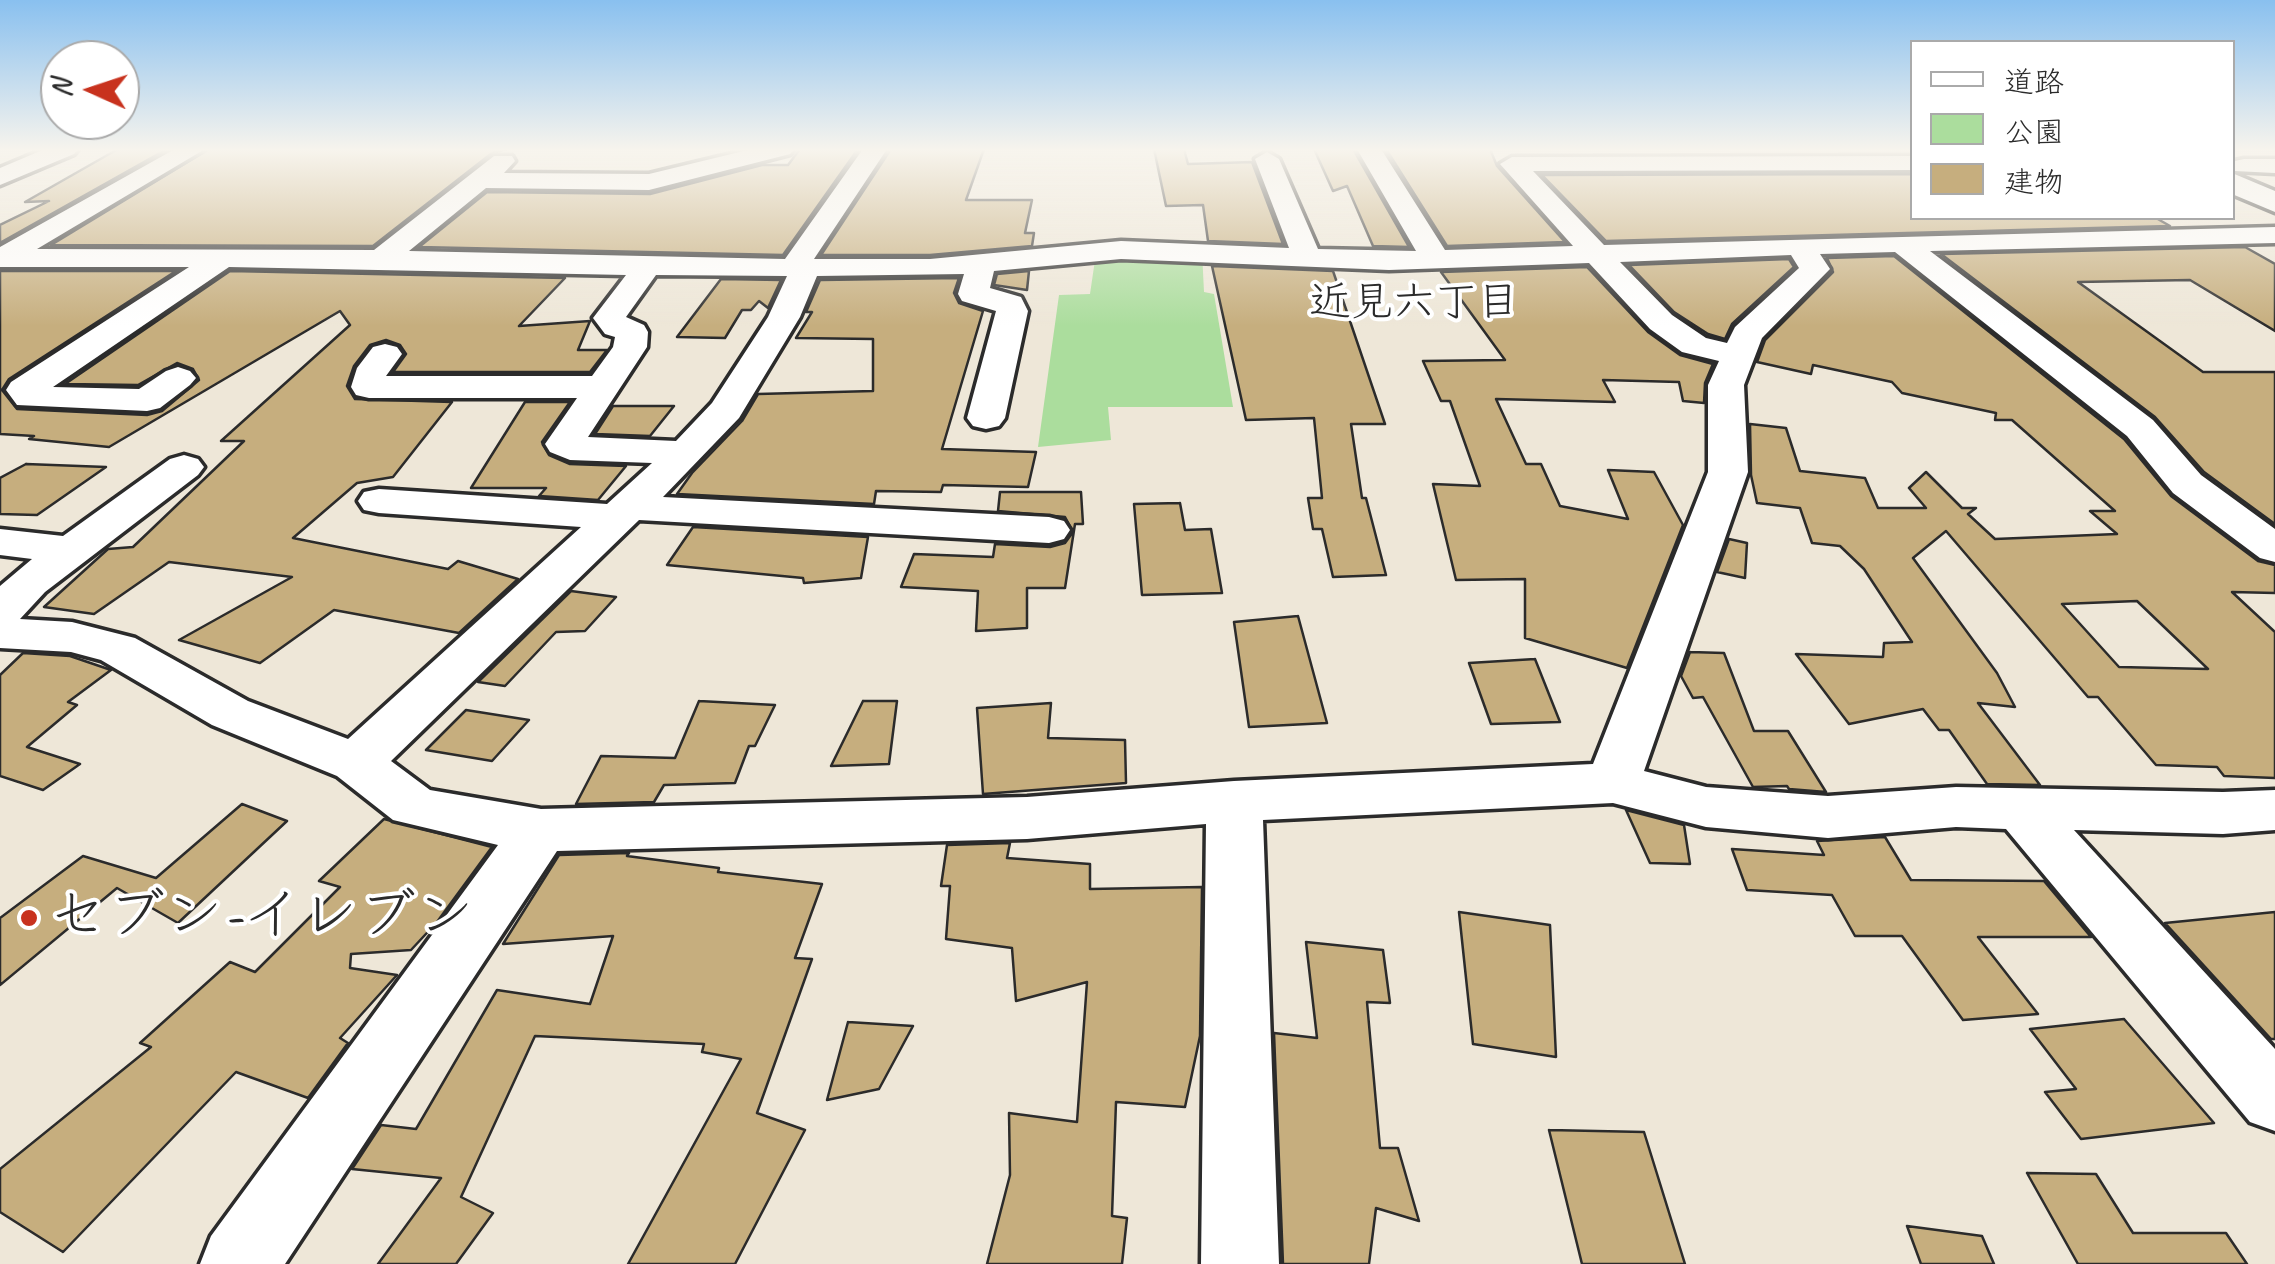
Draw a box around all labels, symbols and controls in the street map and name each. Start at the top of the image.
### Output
north arrow [40,40,140,140]
legend [1910,40,2235,220]
text: 道路 [2004,63,2064,101]
text: N [44,79,79,98]
text: 公園 [2004,113,2064,151]
text: 建物 [2004,163,2064,201]
district label: 近見六丁目 [1309,279,1519,329]
place label: セブン-イレブン [49,883,474,953]
marker: セブン-イレブン [18,907,40,929]

